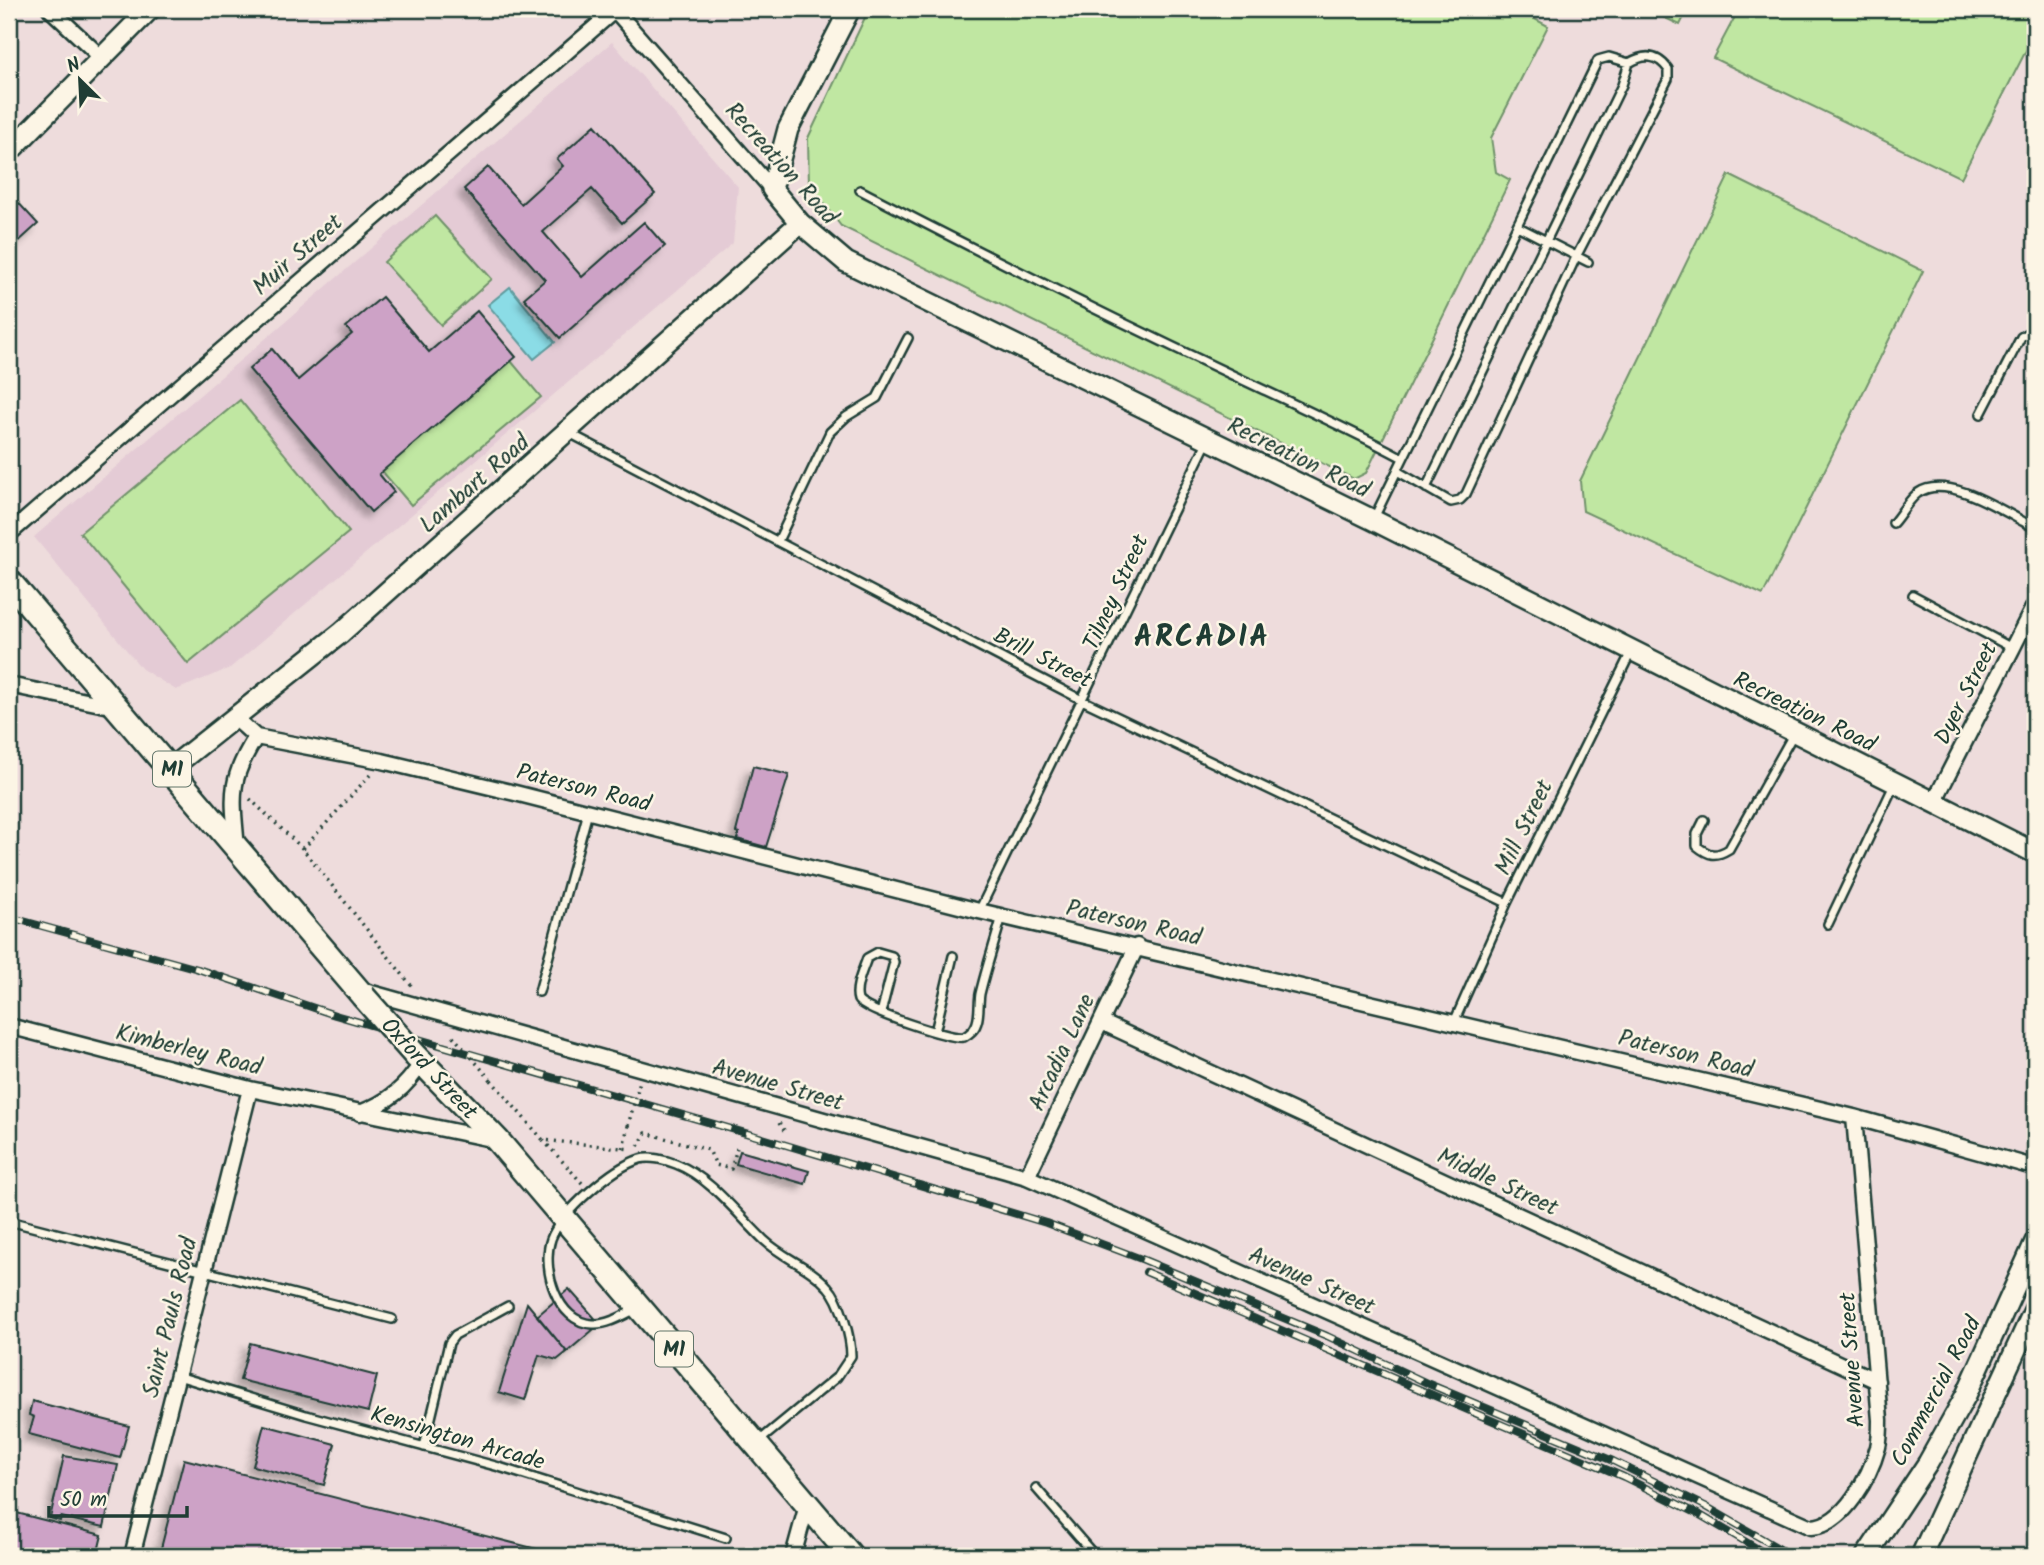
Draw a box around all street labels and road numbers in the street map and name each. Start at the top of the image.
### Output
street label: Recreation Road [715,95,846,234]
street label: Muir Street [245,205,352,305]
street label: Recreation Road [1220,409,1376,509]
street label: Lambart Road [412,426,539,543]
street label: Tilney Street [1074,528,1160,657]
street label: Brill Street [986,619,1099,700]
street label: Dyer Street [1926,635,2009,752]
street label: Recreation Road [1726,663,1882,763]
road number: M1 [153,752,191,786]
street label: Paterson Road [512,755,655,823]
street label: Mill Street [1486,773,1564,882]
street label: Paterson Road [1062,891,1205,957]
street label: Arcadia Lane [1020,988,1106,1117]
street label: Oxford Street [371,1010,487,1130]
street label: Kimberley Road [112,1015,266,1087]
street label: Paterson Road [1614,1021,1757,1089]
street label: Avenue Street [707,1050,848,1122]
street label: Middle Street [1431,1139,1565,1227]
street label: Saint Pauls Road [134,1233,208,1401]
street label: Avenue Street [1242,1238,1381,1326]
street label: Avenue Street [1830,1290,1876,1429]
street label: Commercial Road [1882,1310,1992,1474]
road number: M1 [655,1332,693,1366]
street label: Kensington Arcade [366,1397,549,1481]

